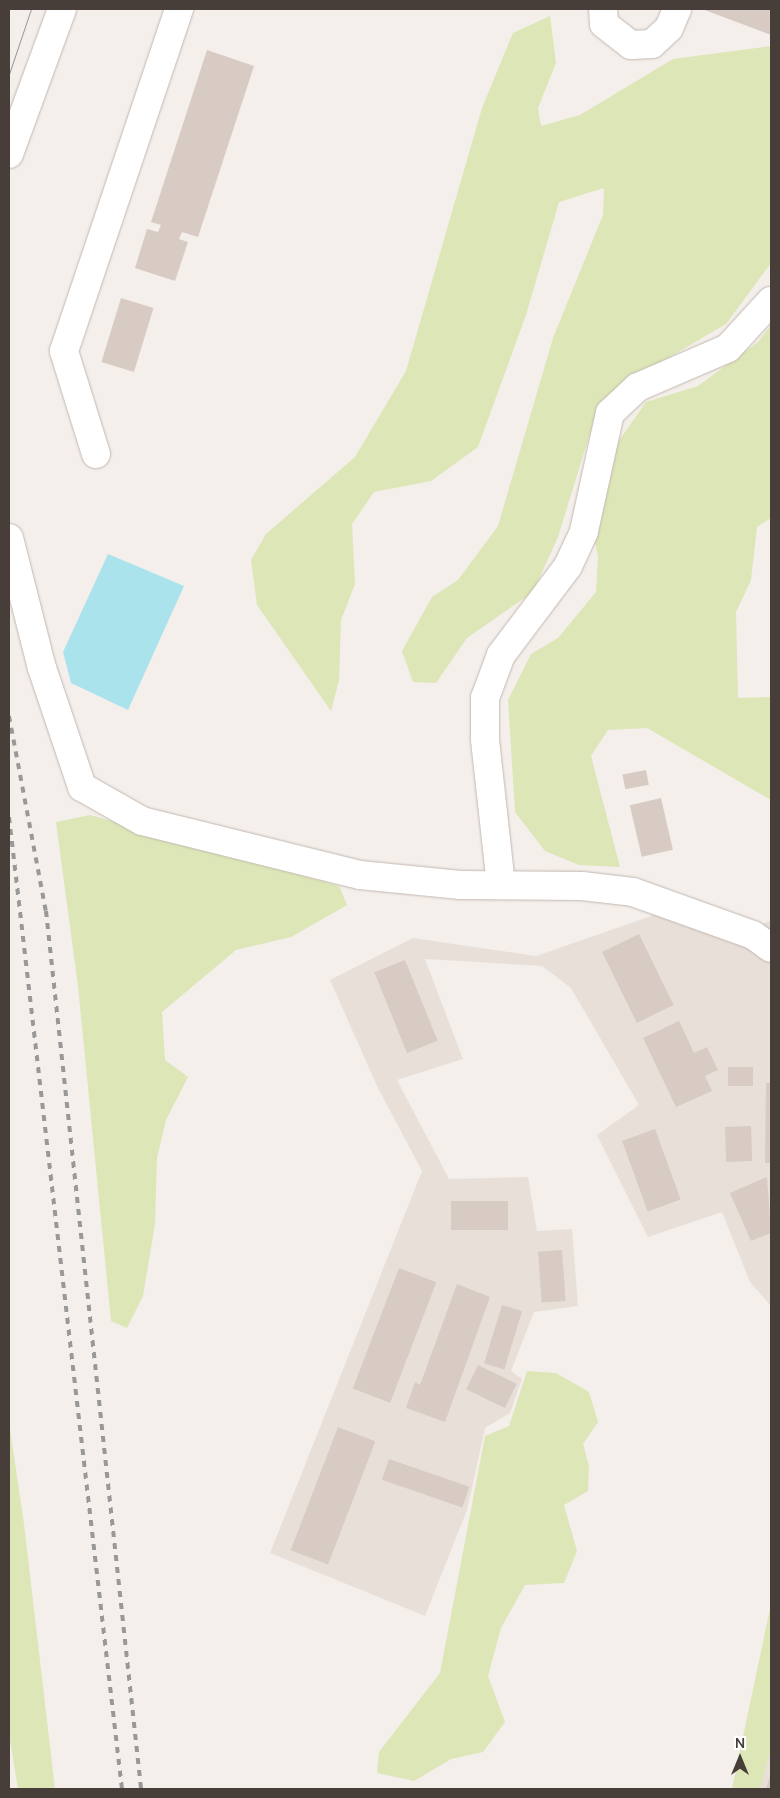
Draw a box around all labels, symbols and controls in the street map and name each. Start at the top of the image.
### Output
north arrow [715,1733,765,1783]
text: N [735,1733,745,1752]

